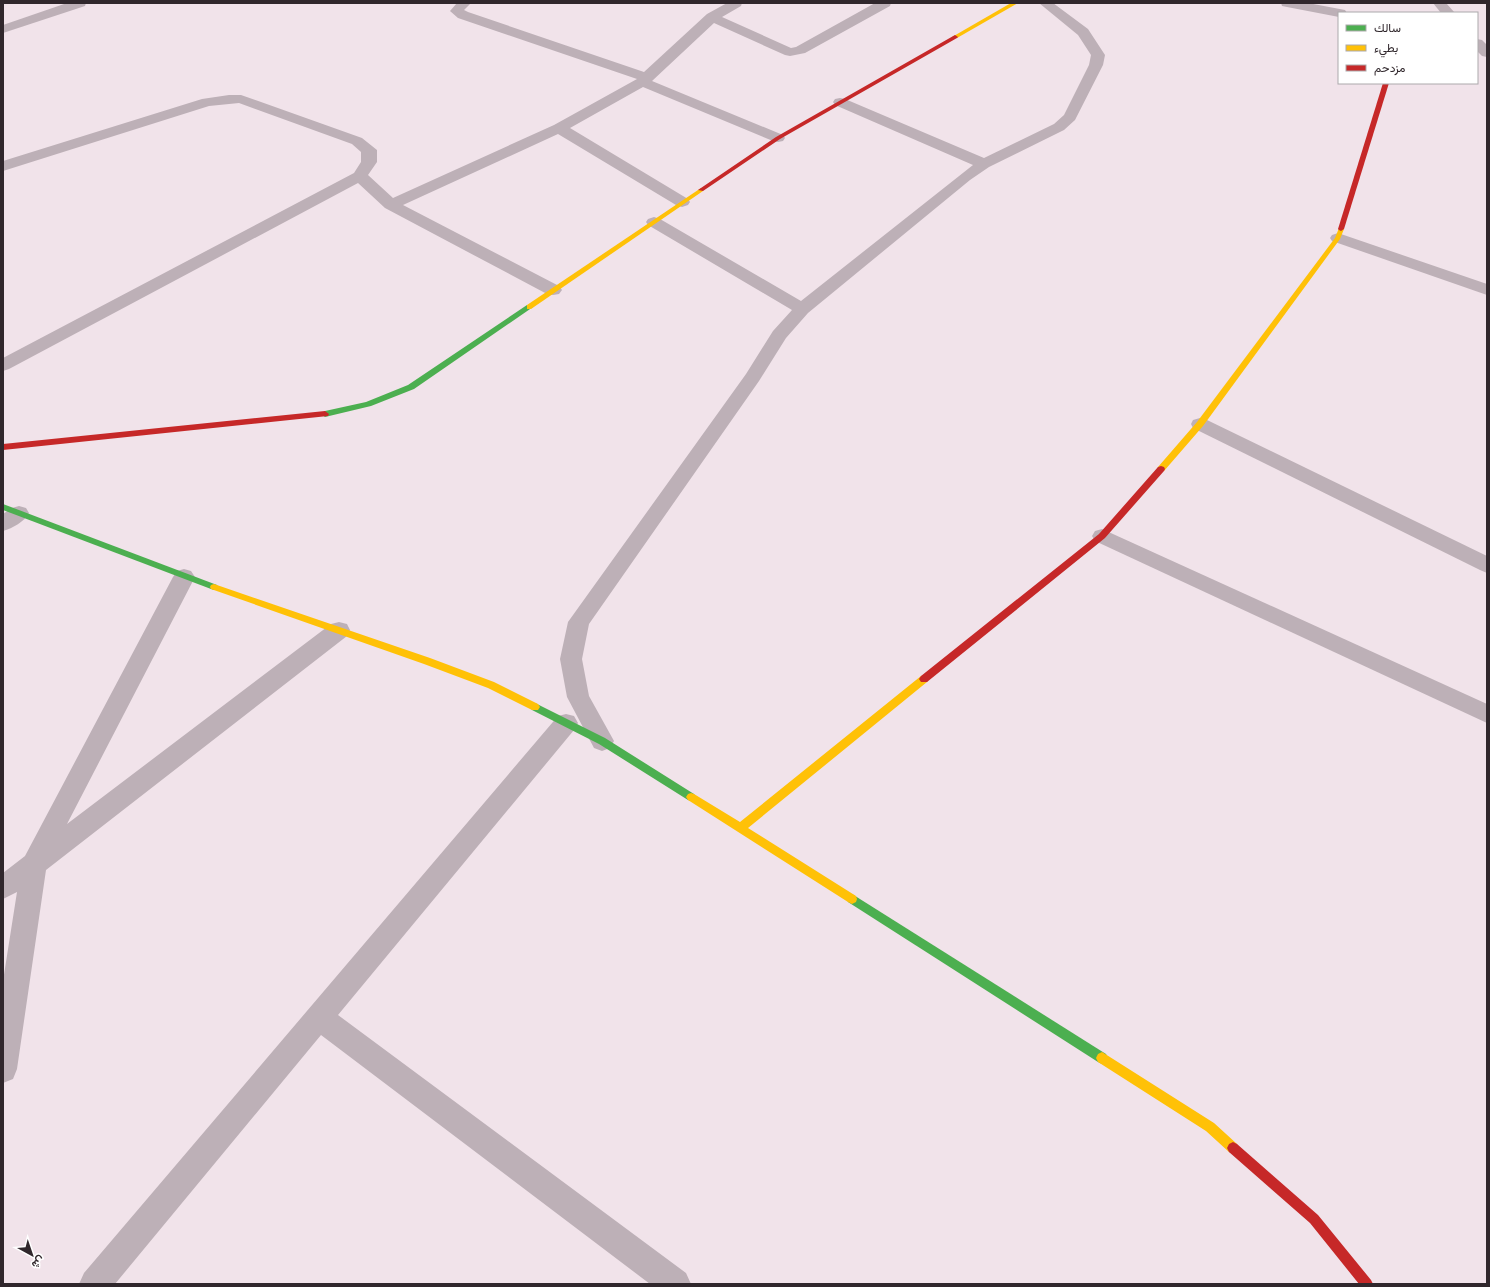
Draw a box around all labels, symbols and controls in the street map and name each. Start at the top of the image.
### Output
legend [1338,12,1478,84]
text: سالك [1374,21,1401,35]
text: بطيء [1374,41,1398,58]
text: مزدحم [1374,61,1405,76]
north arrow [12,1235,52,1275]
text: ش [29,1253,47,1272]

